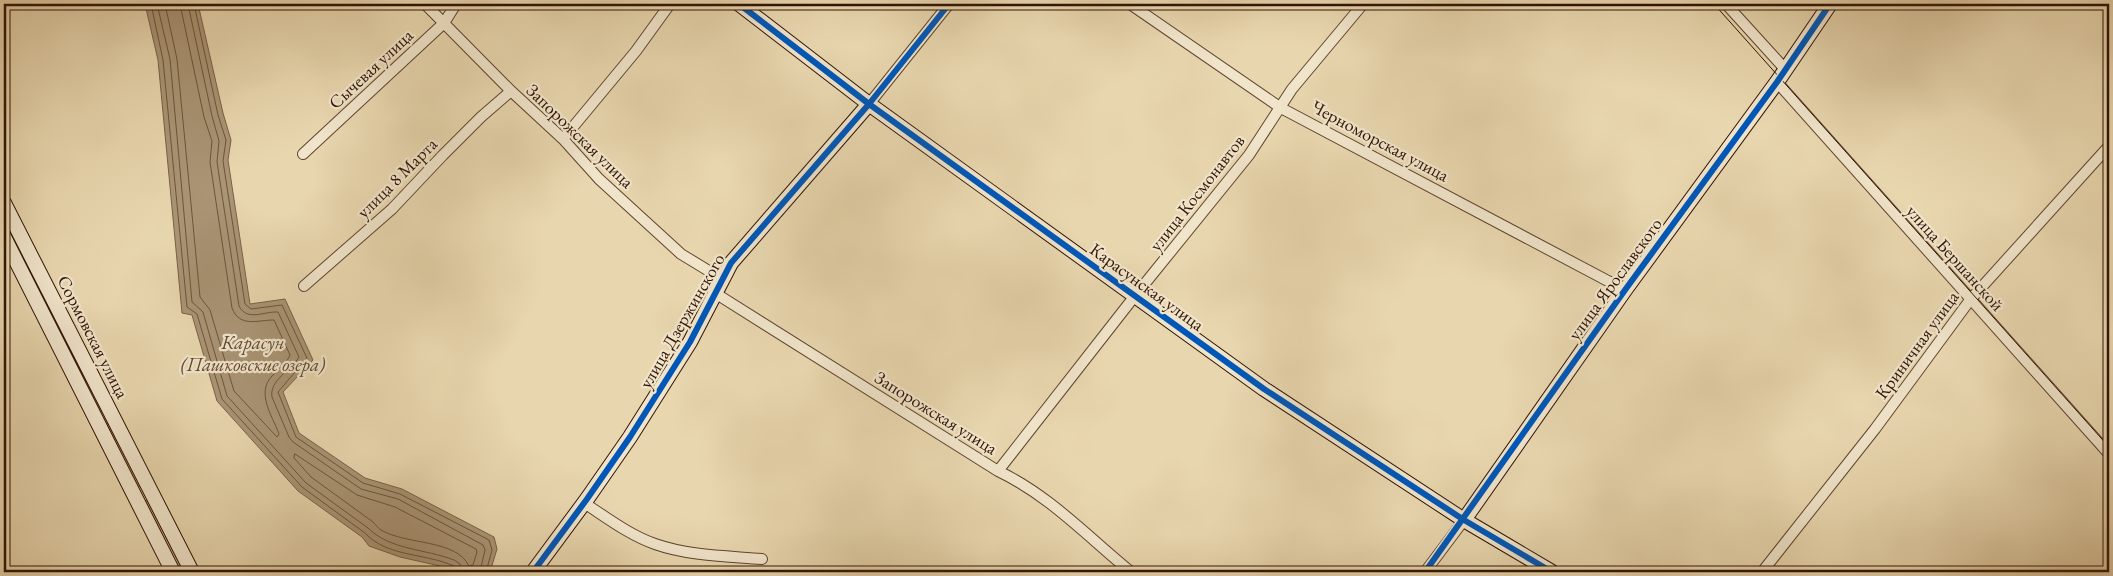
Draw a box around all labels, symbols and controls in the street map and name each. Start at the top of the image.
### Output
street label: Сычевая улица [324,23,418,114]
street label: Запорожская улица [522,79,640,193]
street label: Черноморская улица [1308,95,1454,187]
street label: улица Космонавтов [1144,130,1250,256]
street label: улица 8 Марта [351,132,442,223]
street label: улица Бершанской [1902,200,2010,316]
street label: улица Ярославского [1562,213,1667,344]
street label: Карасунская улица [1086,237,1210,336]
street label: улица Дзержинского [634,249,730,392]
street label: Сормовская улица [53,271,135,403]
street label: Криничная улица [1870,286,1964,403]
water label: Карасун (Пашковские озера) [181,330,325,377]
street label: Запорожская улица [871,366,1003,460]

